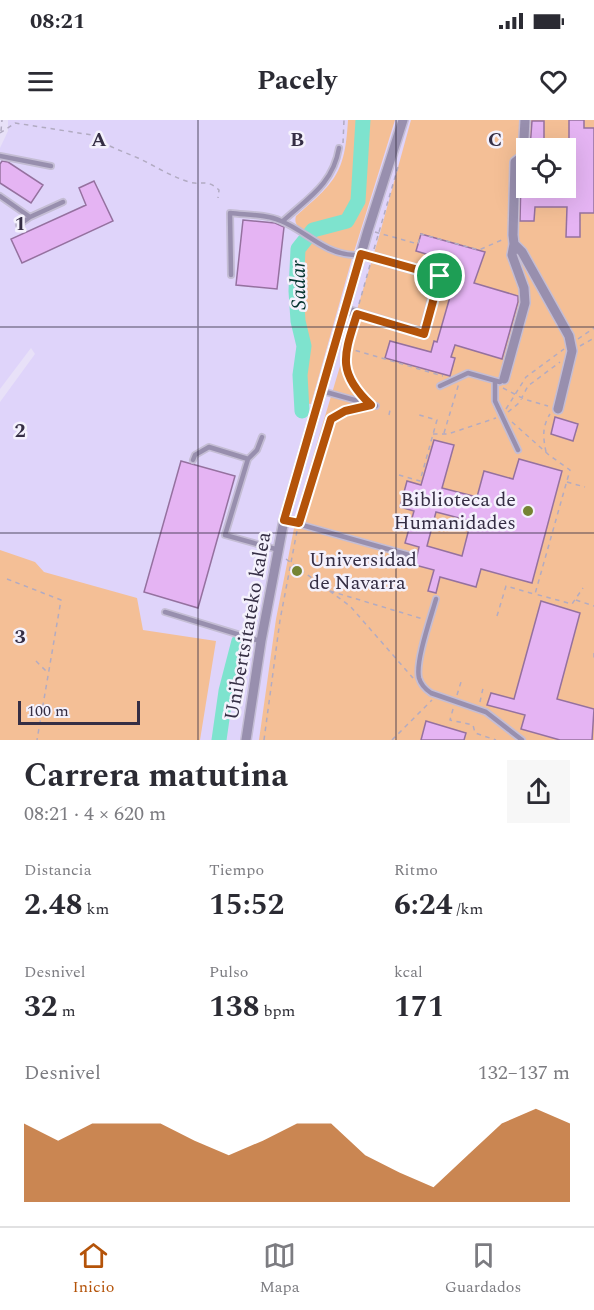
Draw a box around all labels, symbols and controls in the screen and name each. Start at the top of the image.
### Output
text: 08:21 [30,5,85,38]
text: Pacely [257,60,337,102]
icon: menu [24,65,57,98]
icon: heart [537,65,570,98]
text: A [91,125,107,155]
text: B [290,125,304,155]
text: C [488,125,502,155]
map controls [516,138,576,198]
button: locate [516,138,576,198]
text: 1 [14,209,26,239]
pin [414,250,465,301]
water label: Sadar [283,259,315,310]
icon: arrive [423,259,456,292]
text: 2 [14,416,26,446]
place label: Biblioteca de Humanidades [393,485,516,538]
marker: Biblioteca de Humanidades [521,504,535,518]
street label: Unibertsitateko kalea [217,529,279,722]
place label: Universidad de Navarra [309,545,417,598]
marker: Universidad de Navarra [290,564,304,578]
text: 3 [14,622,26,652]
scale bar [18,698,140,726]
text: 100 m [27,699,69,723]
text: Carrera matutina [24,751,288,801]
button: share [507,760,570,823]
text: 08:21 · 4 × 620 m [24,799,166,829]
text: Distancia [24,858,91,882]
text: Tiempo [209,858,264,882]
text: Ritmo [394,858,438,882]
text: 2.48 [24,882,83,928]
text: 15:52 [209,882,284,928]
text: 6:24 [394,882,453,928]
text: km [83,897,109,921]
text: /km [453,897,483,921]
text: Desnivel [24,960,85,984]
text: Pulso [209,960,248,984]
text: kcal [394,960,423,984]
text: 32 [24,984,58,1030]
text: 138 [209,984,260,1030]
text: 171 [394,984,445,1030]
text: m [58,999,75,1023]
text: bpm [260,999,295,1023]
text: Desnivel [24,1058,101,1088]
text: 132–137 m [478,1058,570,1088]
tab: Inicio [73,1239,114,1299]
tab: Mapa [259,1239,300,1299]
tab: Guardados [445,1239,521,1299]

